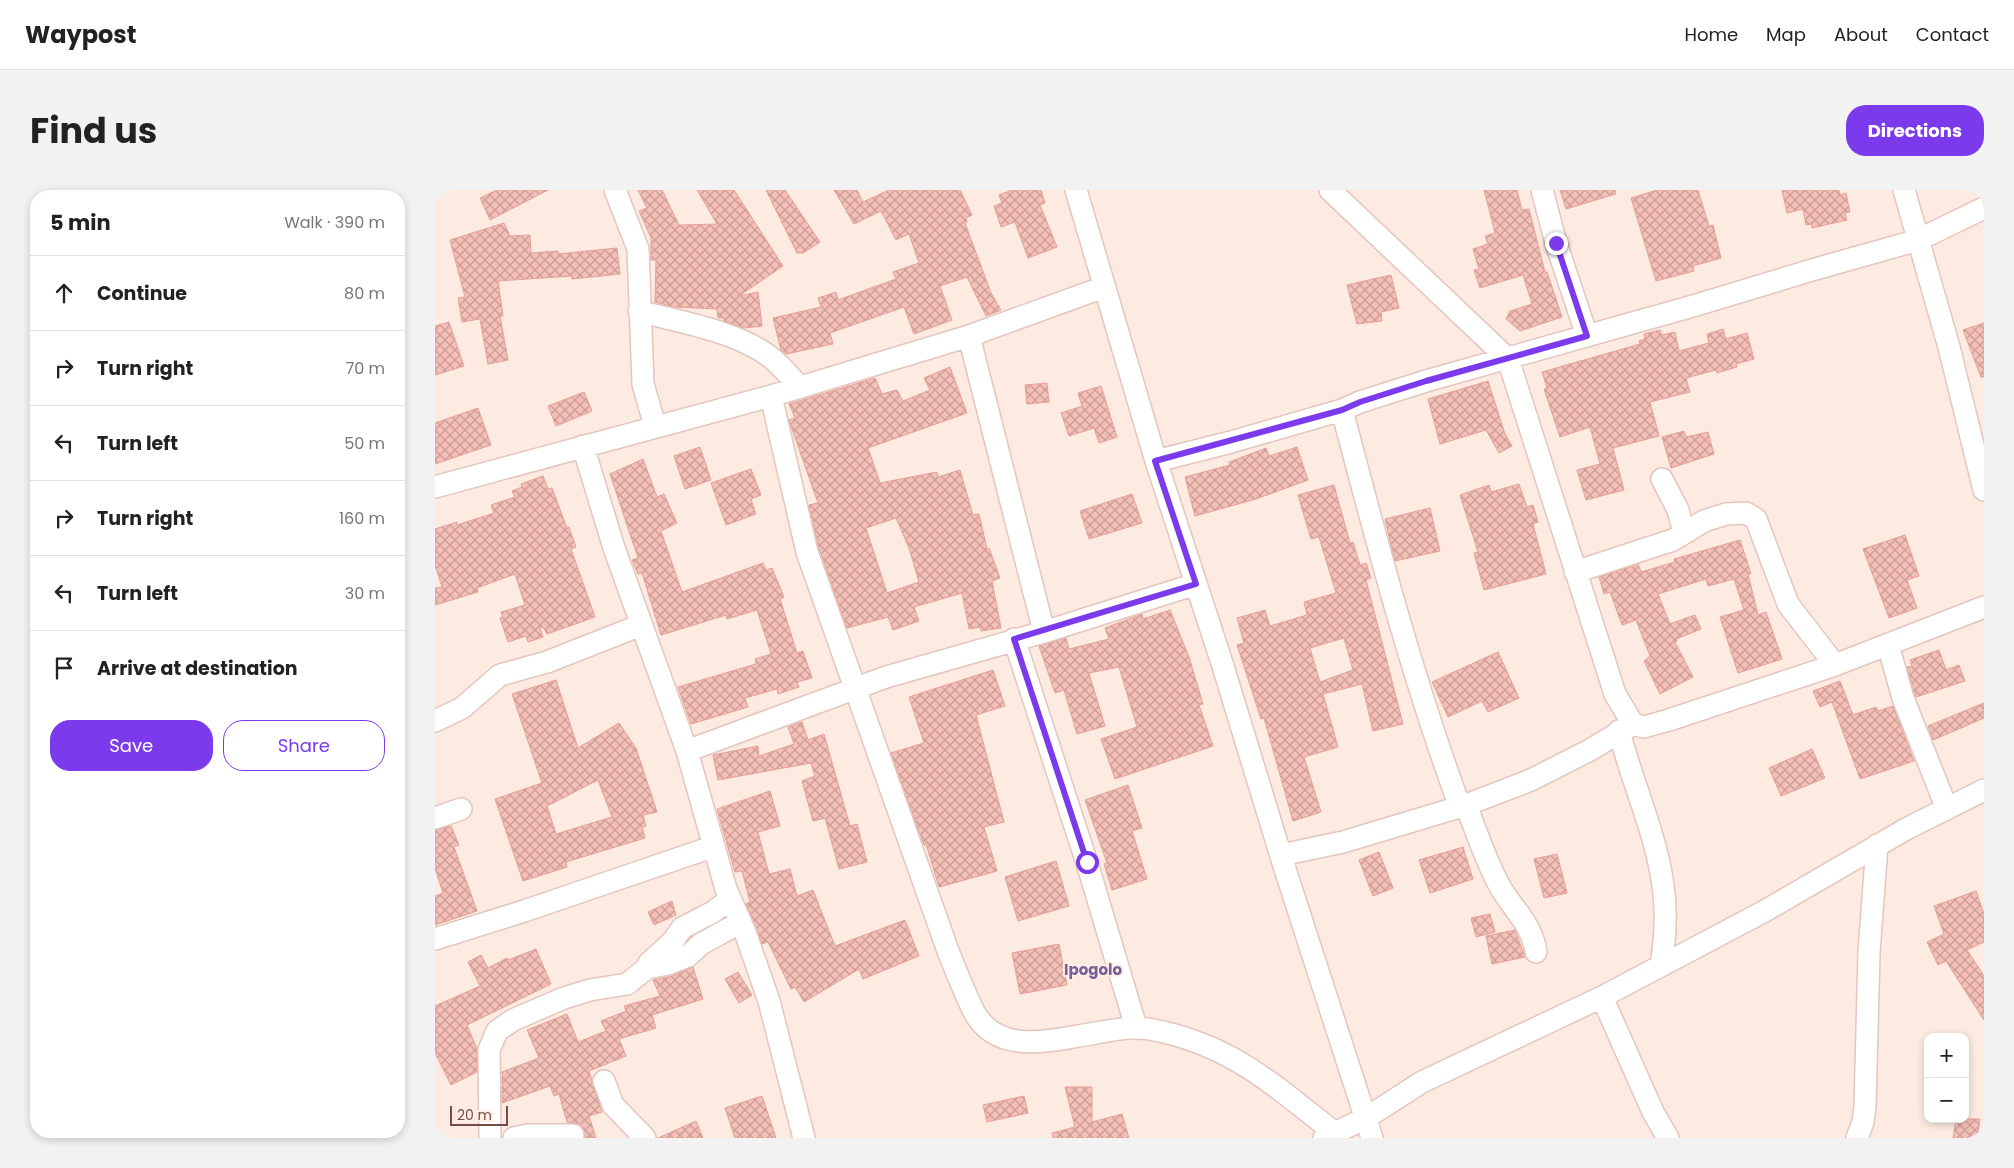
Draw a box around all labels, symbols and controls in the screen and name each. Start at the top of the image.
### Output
text: Waypost [25,18,136,51]
text: Home [1684,22,1738,47]
text: Map [1766,22,1806,47]
text: About [1834,22,1888,47]
text: Contact [1916,22,1989,47]
button: Directions [1846,105,1984,156]
text: Find us [30,106,157,155]
text: 5 min [50,208,111,237]
text: Walk · 390 m [284,211,385,234]
route end [1545,232,1568,255]
icon: ahead [50,279,78,307]
text: Continue [97,280,187,307]
text: 80 m [344,282,385,305]
icon: right [50,354,78,382]
text: Turn right [97,355,193,382]
text: 70 m [345,357,385,380]
icon: left [50,429,78,457]
text: Turn left [97,430,178,457]
text: 50 m [344,432,385,455]
icon: right [50,504,78,532]
text: Turn right [97,505,193,532]
text: 160 m [339,507,385,530]
icon: left [50,579,78,607]
text: Turn left [97,580,178,607]
text: 30 m [345,582,385,605]
icon: arrive [50,654,78,682]
text: Arrive at destination [97,655,298,682]
button: Save [50,720,213,771]
button: Share [223,720,385,771]
route start [1076,851,1099,874]
district label: Ipogolo [1064,959,1122,980]
map controls [1924,1033,1969,1123]
button: + [1924,1033,1969,1078]
button: − [1924,1078,1969,1123]
scale bar [450,1103,507,1126]
text: 20 m [457,1105,492,1125]

